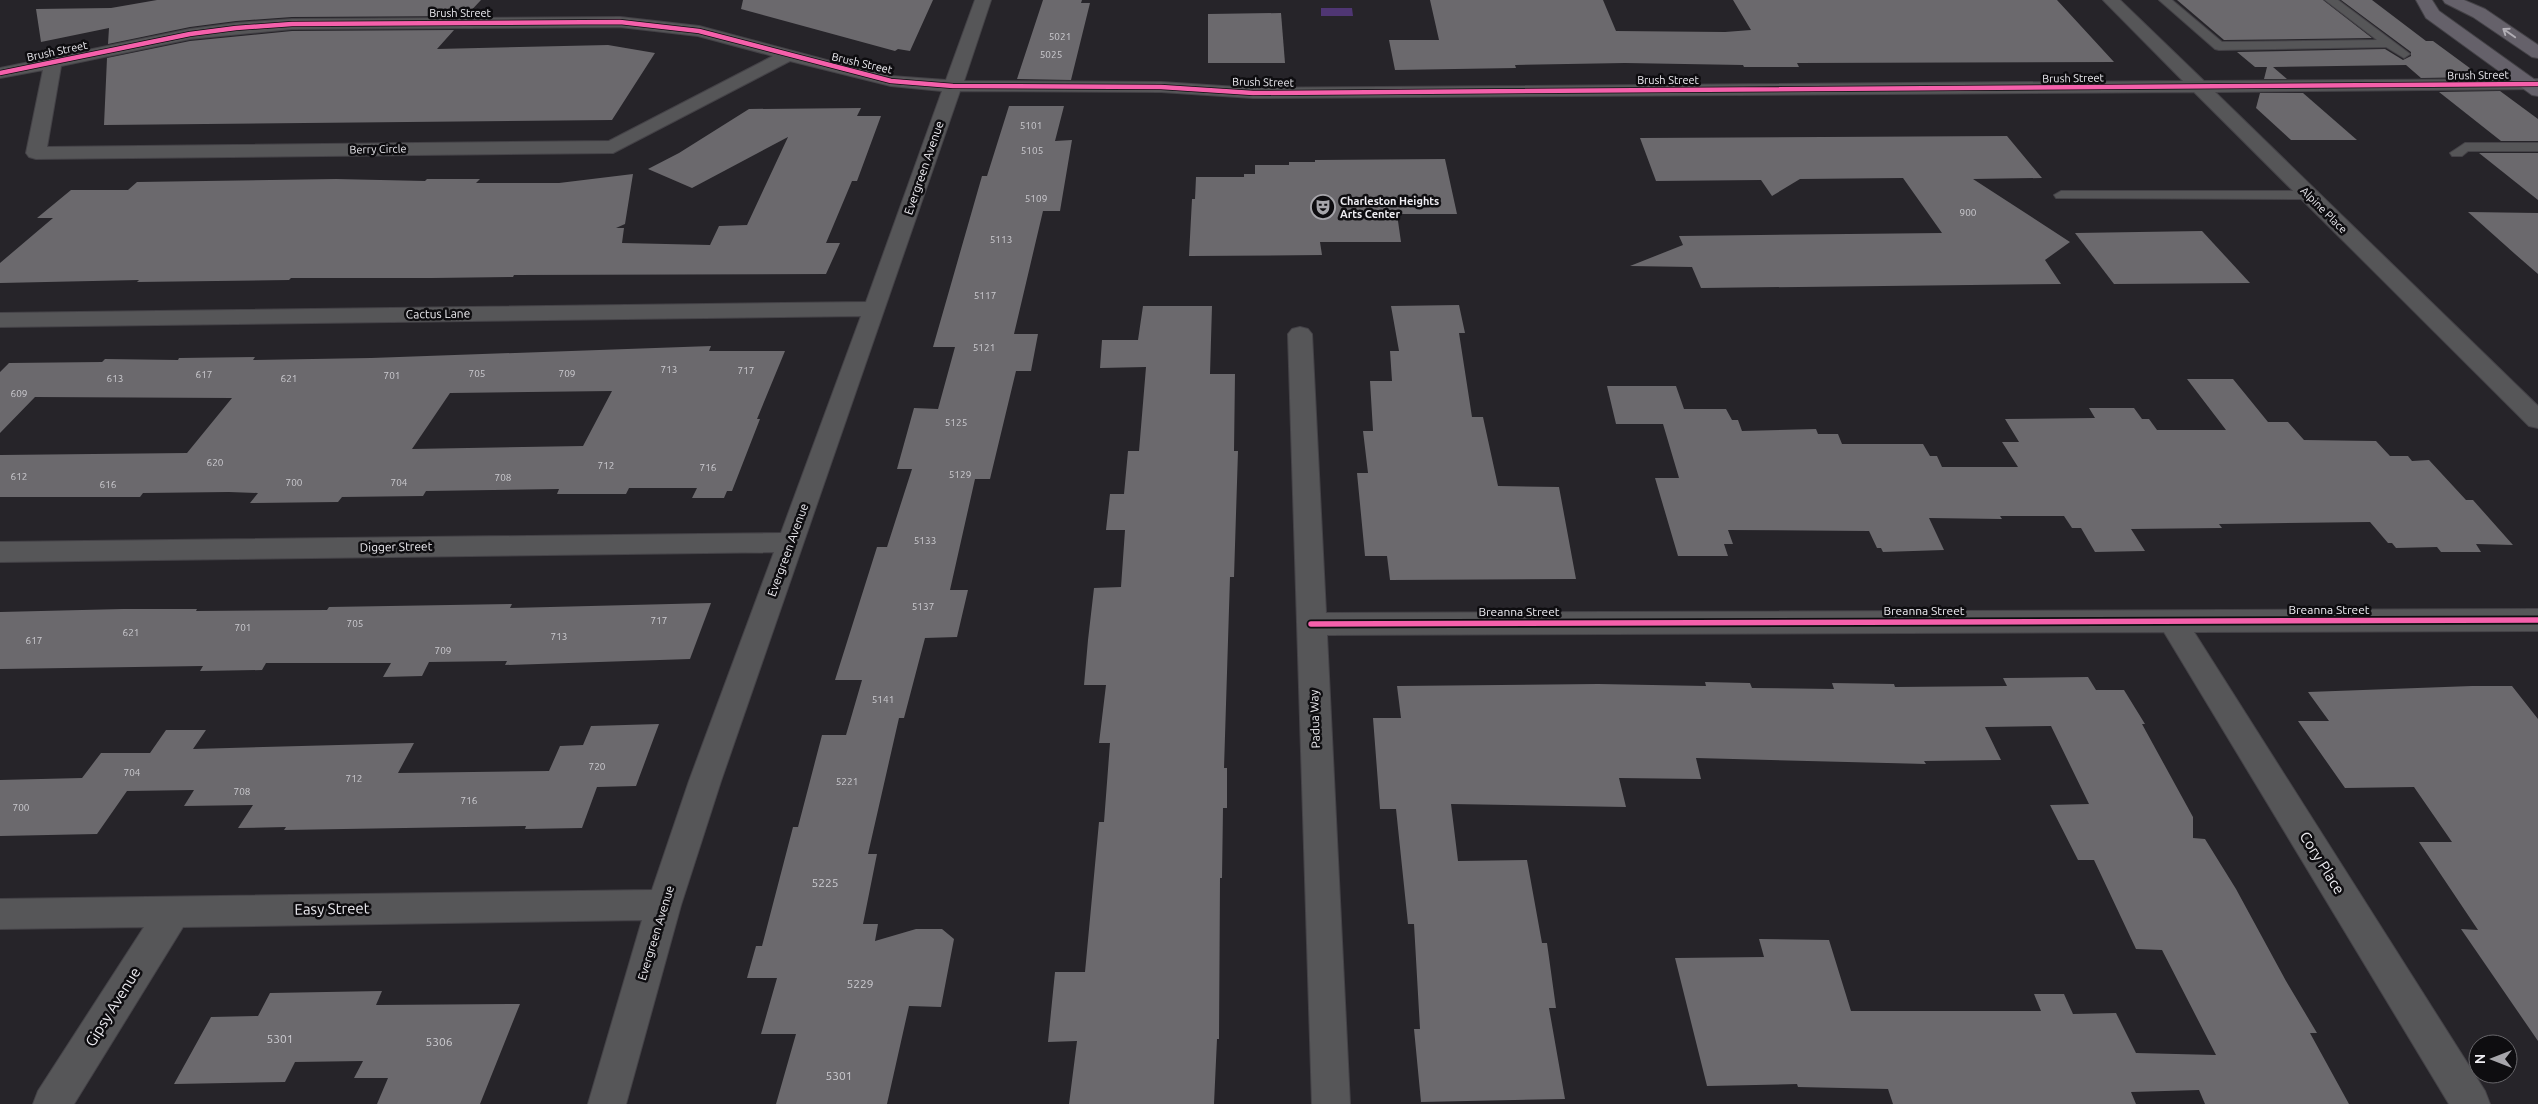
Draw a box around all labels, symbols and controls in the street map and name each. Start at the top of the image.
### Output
street label: Brush Street [429,7,492,19]
one-way arrow [2502,28,2516,38]
house number: 5021 [1049,31,1071,42]
street label: Brush Street [26,39,89,63]
house number: 5025 [1040,49,1062,60]
street label: Brush Street [831,50,894,76]
street label: Brush Street [2447,68,2510,82]
street label: Brush Street [2042,71,2105,85]
street label: Brush Street [1637,74,1700,86]
street label: Brush Street [1232,75,1295,89]
street label: Evergreen Avenue [901,119,946,216]
house number: 5101 [1020,120,1042,131]
street label: Berry Circle [349,143,407,155]
house number: 5105 [1021,145,1043,156]
street label: Alpine Place [2298,184,2350,236]
house number: 5109 [1025,193,1047,204]
theatre icon: Charleston Heights Arts Center [1310,194,1336,220]
place label: Charleston Heights Arts Center [1340,195,1439,220]
house number: 900 [1960,207,1977,218]
house number: 5113 [990,234,1012,245]
house number: 5117 [974,290,996,301]
street label: Cactus Lane [406,306,470,321]
house number: 5121 [973,342,995,353]
house number: 713 [661,364,677,375]
house number: 717 [738,365,754,376]
house number: 705 [469,368,485,379]
house number: 709 [559,368,575,379]
house number: 617 [196,369,212,380]
house number: 701 [384,370,400,381]
house number: 613 [107,373,123,384]
house number: 621 [281,373,297,384]
house number: 609 [11,388,27,399]
house number: 5125 [945,417,967,428]
house number: 620 [207,457,224,468]
house number: 712 [598,460,614,471]
house number: 716 [700,462,717,473]
house number: 5129 [949,469,971,480]
house number: 612 [11,471,27,482]
house number: 708 [495,472,512,483]
house number: 700 [286,477,303,488]
house number: 704 [391,477,408,488]
house number: 616 [100,479,117,490]
street label: Evergreen Avenue [765,501,810,598]
house number: 5133 [914,535,936,546]
street label: Digger Street [360,539,433,554]
house number: 5137 [912,601,934,612]
street label: Breanna Street [2288,603,2370,616]
street label: Breanna Street [1883,604,1965,617]
street label: Breanna Street [1478,605,1560,618]
house number: 717 [651,615,667,626]
house number: 705 [347,618,363,629]
house number: 701 [235,622,251,633]
house number: 621 [123,627,139,638]
house number: 713 [551,631,567,642]
house number: 617 [26,635,42,646]
house number: 709 [435,645,451,656]
street label: Padua Way [1307,689,1322,749]
house number: 5141 [872,694,894,705]
house number: 720 [589,761,606,772]
house number: 704 [124,767,141,778]
house number: 712 [346,773,362,784]
house number: 5221 [836,776,858,787]
house number: 708 [234,786,251,797]
house number: 716 [461,795,478,806]
house number: 700 [13,802,30,813]
street label: Cory Place [2297,828,2348,897]
house number: 5225 [811,876,839,889]
street label: Evergreen Avenue [635,884,676,982]
street label: Easy Street [294,899,370,918]
street label: Gipsy Avenue [82,964,144,1049]
house number: 5229 [846,977,874,990]
house number: 5301 [266,1032,294,1045]
north arrow [2468,1034,2518,1084]
house number: 5306 [425,1035,453,1048]
text: N [2472,1054,2488,1064]
house number: 5301 [825,1069,853,1082]

